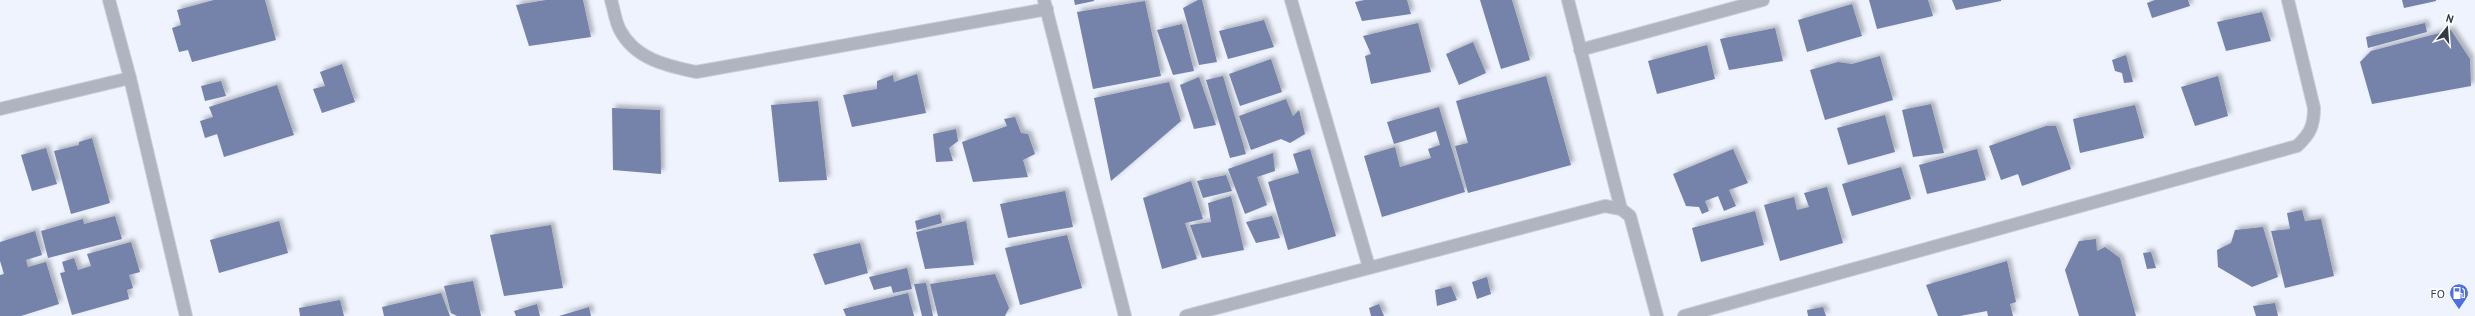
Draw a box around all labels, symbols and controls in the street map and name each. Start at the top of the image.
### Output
north arrow [2427,8,2467,48]
text: N [2444,11,2455,26]
fuel station icon: FO [2448,282,2470,310]
place label: FO [2431,286,2445,301]

